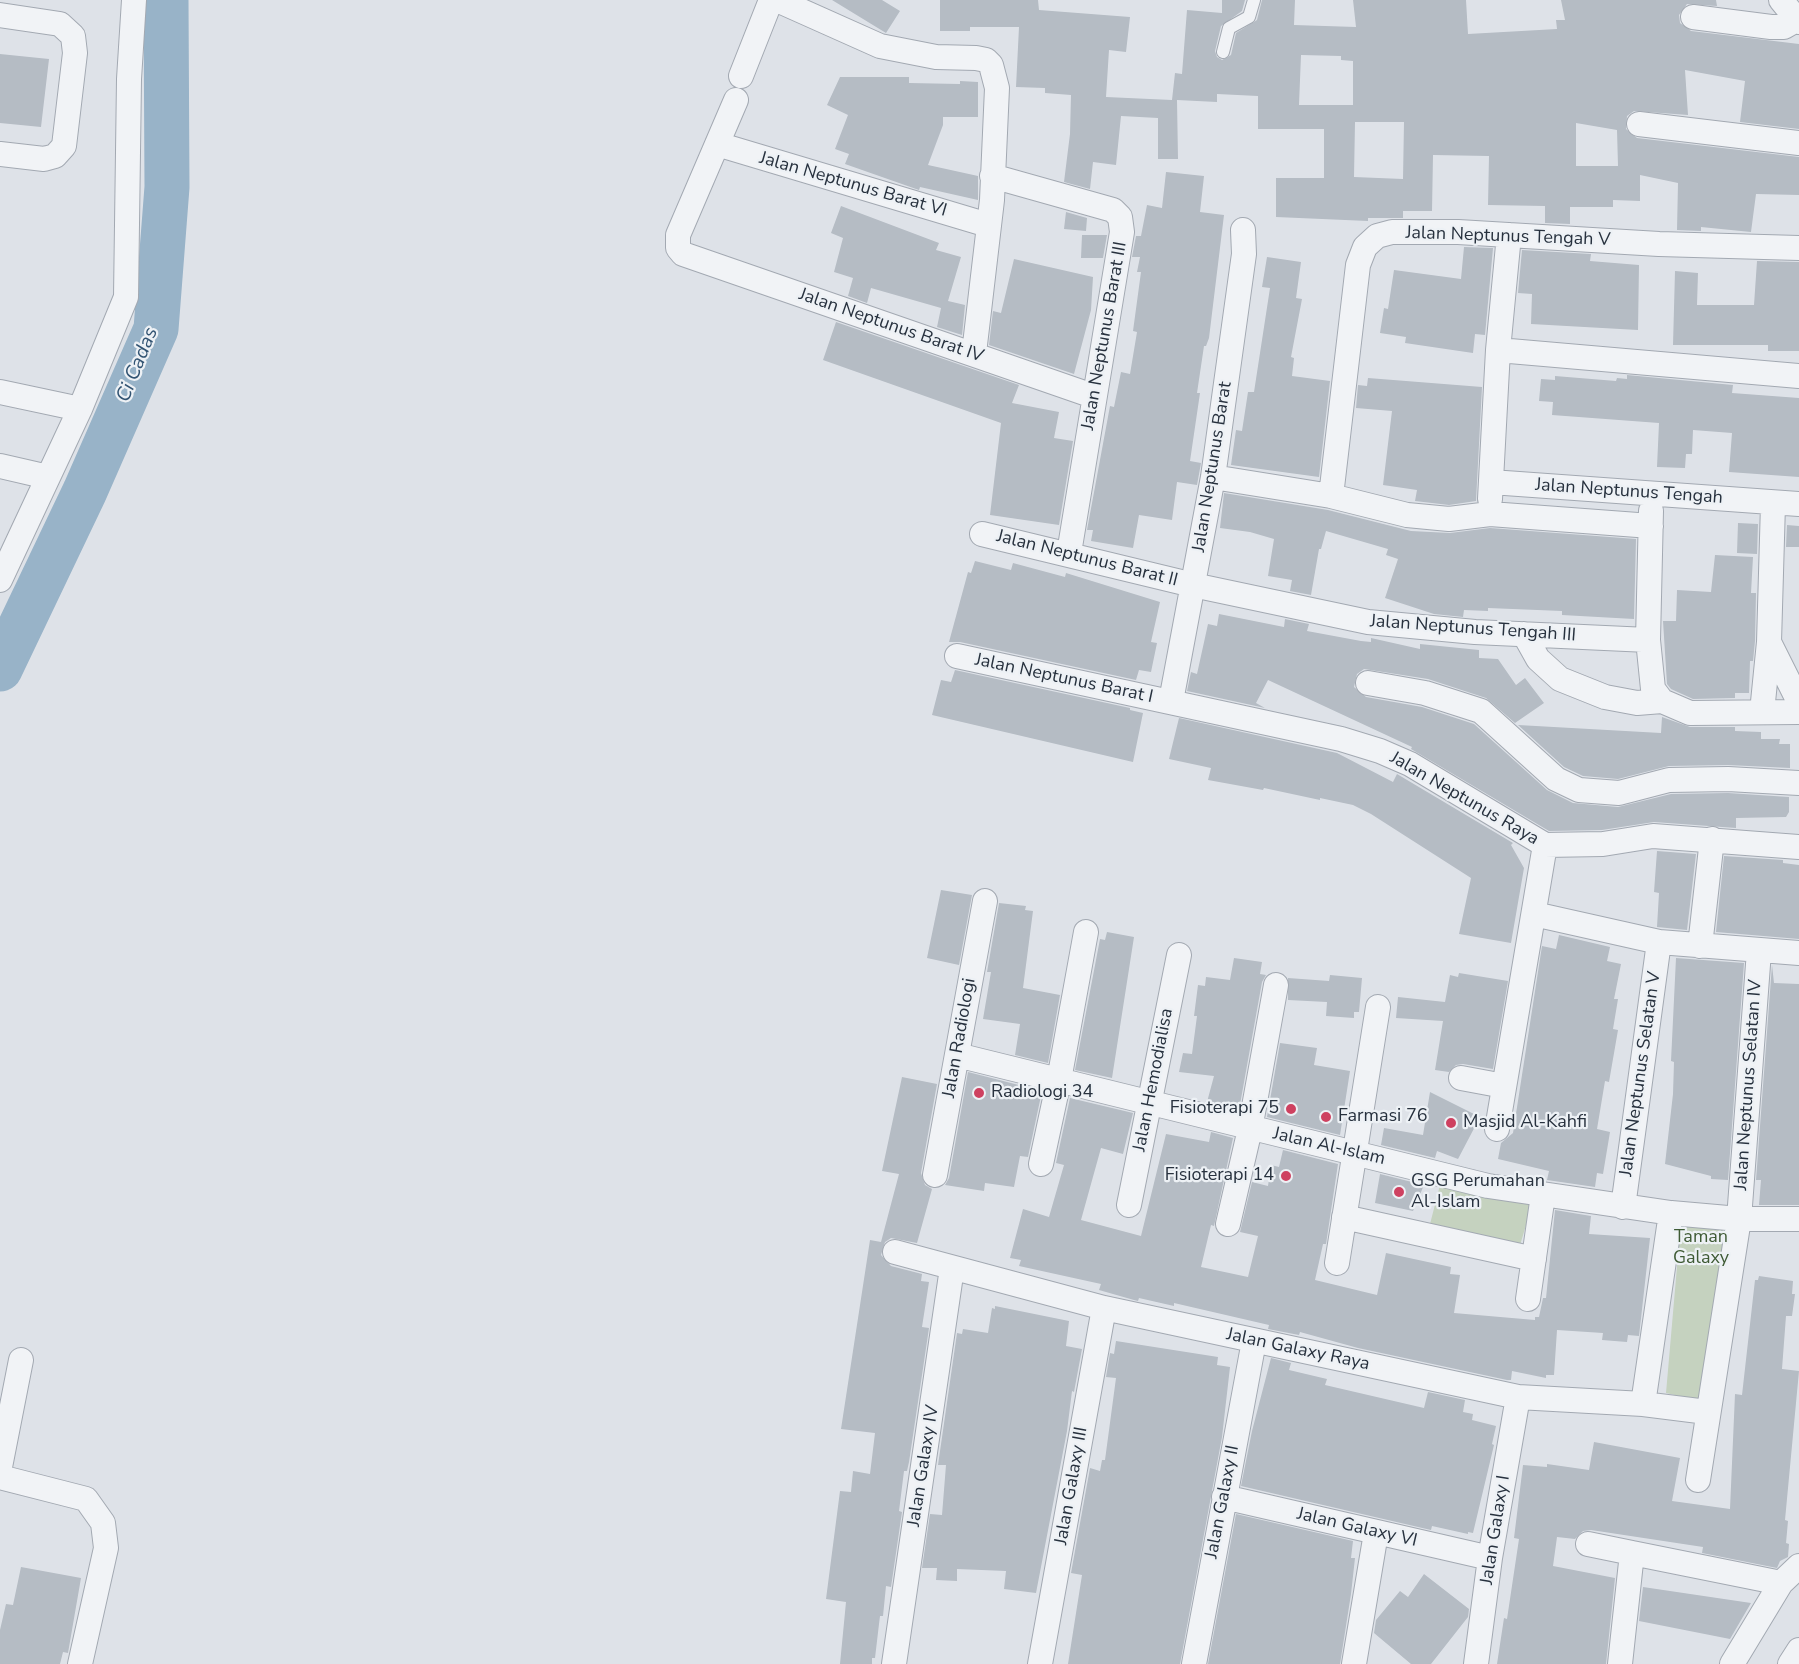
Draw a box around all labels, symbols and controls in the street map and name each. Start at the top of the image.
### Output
street label: Jalan Neptunus Barat VI [757,148,949,222]
street label: Jalan Neptunus Tengah V [1405,223,1611,251]
street label: Jalan Neptunus Barat III [1078,240,1132,432]
street label: Jalan Neptunus Barat IV [796,284,986,368]
water label: Ci Cadas [112,324,164,406]
street label: Jalan Neptunus Barat [1189,380,1237,554]
street label: Jalan Neptunus Tengah [1534,475,1724,509]
street label: Jalan Neptunus Barat II [994,526,1180,592]
street label: Jalan Neptunus Tengah III [1369,611,1577,647]
street label: Jalan Neptunus Barat I [973,650,1155,708]
street label: Jalan Neptunus Raya [1386,748,1542,850]
street label: Jalan Neptunus Selatan V [1616,970,1666,1178]
street label: Jalan Radiologi [939,976,981,1100]
street label: Jalan Neptunus Selatan IV [1731,979,1767,1191]
street label: Jalan Hemodialisa [1129,1006,1179,1154]
place label: Radiologi 34 [991,1082,1093,1104]
marker: Radiologi 34 [972,1086,986,1100]
place label: Fisioterapi 75 [1170,1098,1279,1120]
marker: Fisioterapi 75 [1284,1102,1298,1116]
place label: Farmasi 76 [1338,1106,1427,1128]
marker: Farmasi 76 [1319,1110,1333,1124]
place label: Masjid Al-Kahfi [1463,1112,1587,1134]
marker: Masjid Al-Kahfi [1444,1116,1458,1130]
street label: Jalan Al-Islam [1271,1124,1387,1170]
place label: Fisioterapi 14 [1165,1165,1274,1187]
marker: Fisioterapi 14 [1279,1169,1293,1183]
place label: GSG Perumahan Al-Islam [1411,1171,1545,1214]
marker: GSG Perumahan Al-Islam [1392,1185,1406,1199]
park label: Taman Galaxy [1673,1227,1729,1270]
street label: Jalan Galaxy Raya [1224,1324,1372,1376]
street label: Jalan Galaxy IV [904,1404,944,1528]
street label: Jalan Galaxy III [1051,1425,1093,1547]
street label: Jalan Galaxy II [1201,1444,1245,1560]
street label: Jalan Galaxy I [1477,1474,1515,1586]
street label: Jalan Galaxy VI [1295,1504,1419,1552]

